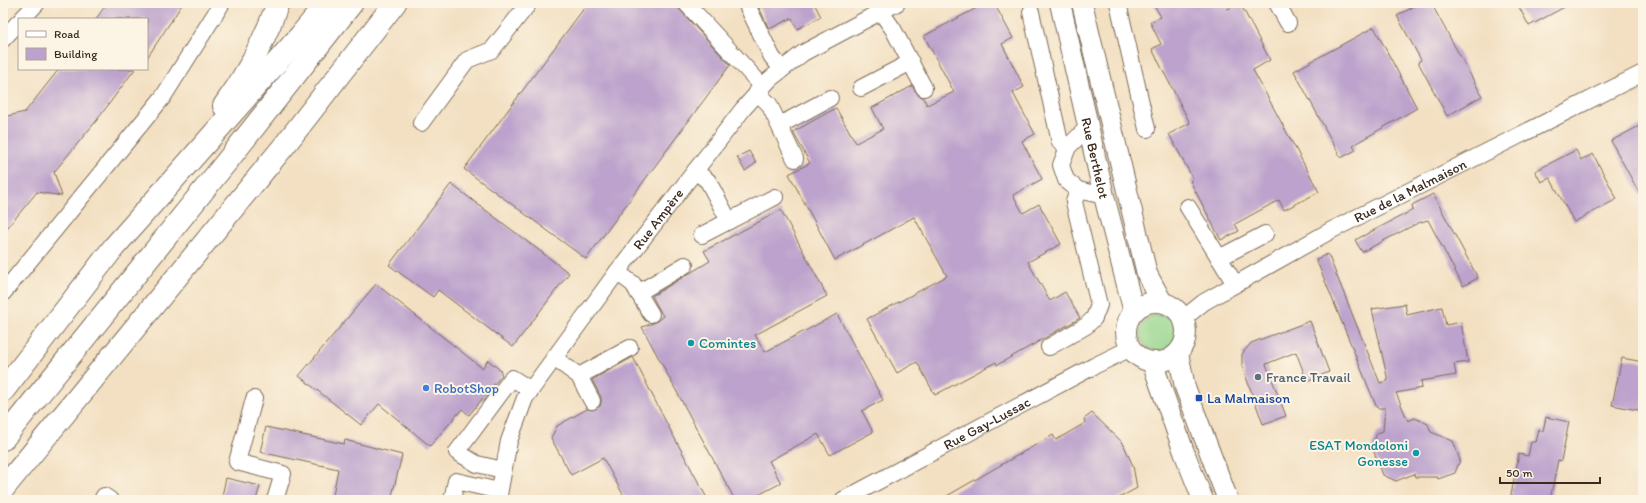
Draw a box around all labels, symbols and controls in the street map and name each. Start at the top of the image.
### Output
legend [18,18,148,70]
text: Road [54,27,80,41]
text: Building [54,47,98,61]
street label: Rue Berthelot [1077,116,1112,200]
street label: Rue de la Malmaison [1351,155,1470,227]
street label: Rue Ampère [629,185,688,253]
place label: Comintes [699,335,756,352]
marker: Comintes [686,338,696,348]
place label: France Travail [1266,369,1351,386]
marker: France Travail [1253,372,1263,382]
place label: RobotShop [434,380,499,397]
marker: RobotShop [421,383,431,393]
place label: La Malmaison [1207,390,1290,407]
street label: Rue Gay-Lussac [941,393,1034,454]
marker: La Malmaison [1194,393,1204,403]
place label: ESAT Mondoloni Gonesse [1309,437,1408,470]
marker: ESAT Mondoloni Gonesse [1411,448,1421,458]
scale bar [1500,459,1600,485]
text: 50 m [1506,466,1532,480]

